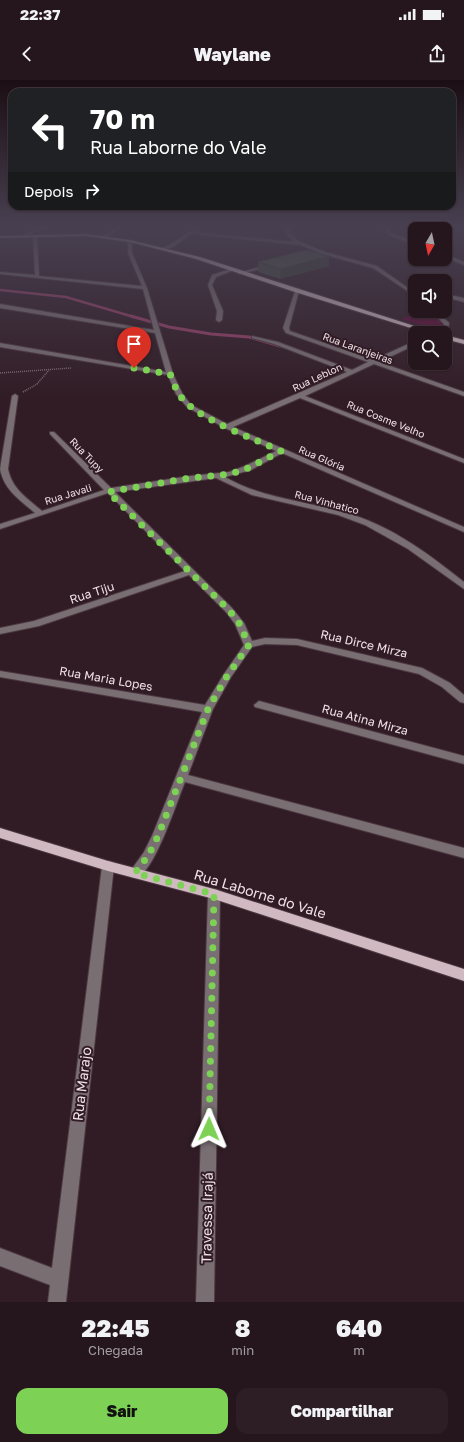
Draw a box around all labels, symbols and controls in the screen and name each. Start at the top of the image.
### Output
text: 22:37 [20,5,60,23]
icon: back [16,43,38,65]
text: Waylane [193,43,271,65]
icon: share [426,43,448,65]
text: 70 m [90,102,155,135]
icon: left [24,104,76,156]
text: Rua Laborne do Vale [90,136,267,158]
icon: right [81,180,103,202]
text: Depois [24,182,73,200]
north arrow [408,222,452,266]
map controls [408,222,452,370]
button: sound [408,274,452,318]
button: search [408,326,452,370]
pin [117,327,151,368]
street label: Rua Laranjeiras [321,330,395,366]
icon: arrive [123,333,145,355]
street label: Rua Leblon [290,360,344,394]
street label: Rua Cosme Velho [345,398,427,440]
street label: Rua Tupy [68,435,107,475]
street label: Rua Glória [297,443,347,473]
street label: Rua Javali [43,481,93,507]
street label: Rua Vinhatico [293,488,361,516]
street label: Rua Tiju [68,578,116,607]
street label: Rua Dirce Mirza [319,626,409,661]
street label: Rua Maria Lopes [58,663,154,694]
street label: Rua Atina Mirza [320,701,410,738]
street label: Rua Laborne do Vale [192,865,328,922]
street label: Rua Marajo [69,1046,94,1122]
position arrow [188,1108,230,1150]
street label: Travessa Irajá [197,1172,216,1264]
text: 22:45 [82,1313,150,1342]
text: 8 [235,1313,251,1342]
text: 640 [336,1313,382,1342]
text: Chegada [88,1342,143,1358]
text: min [231,1342,254,1358]
text: m [353,1342,365,1358]
button: Sair [16,1388,228,1434]
button: Compartilhar [236,1388,448,1434]

